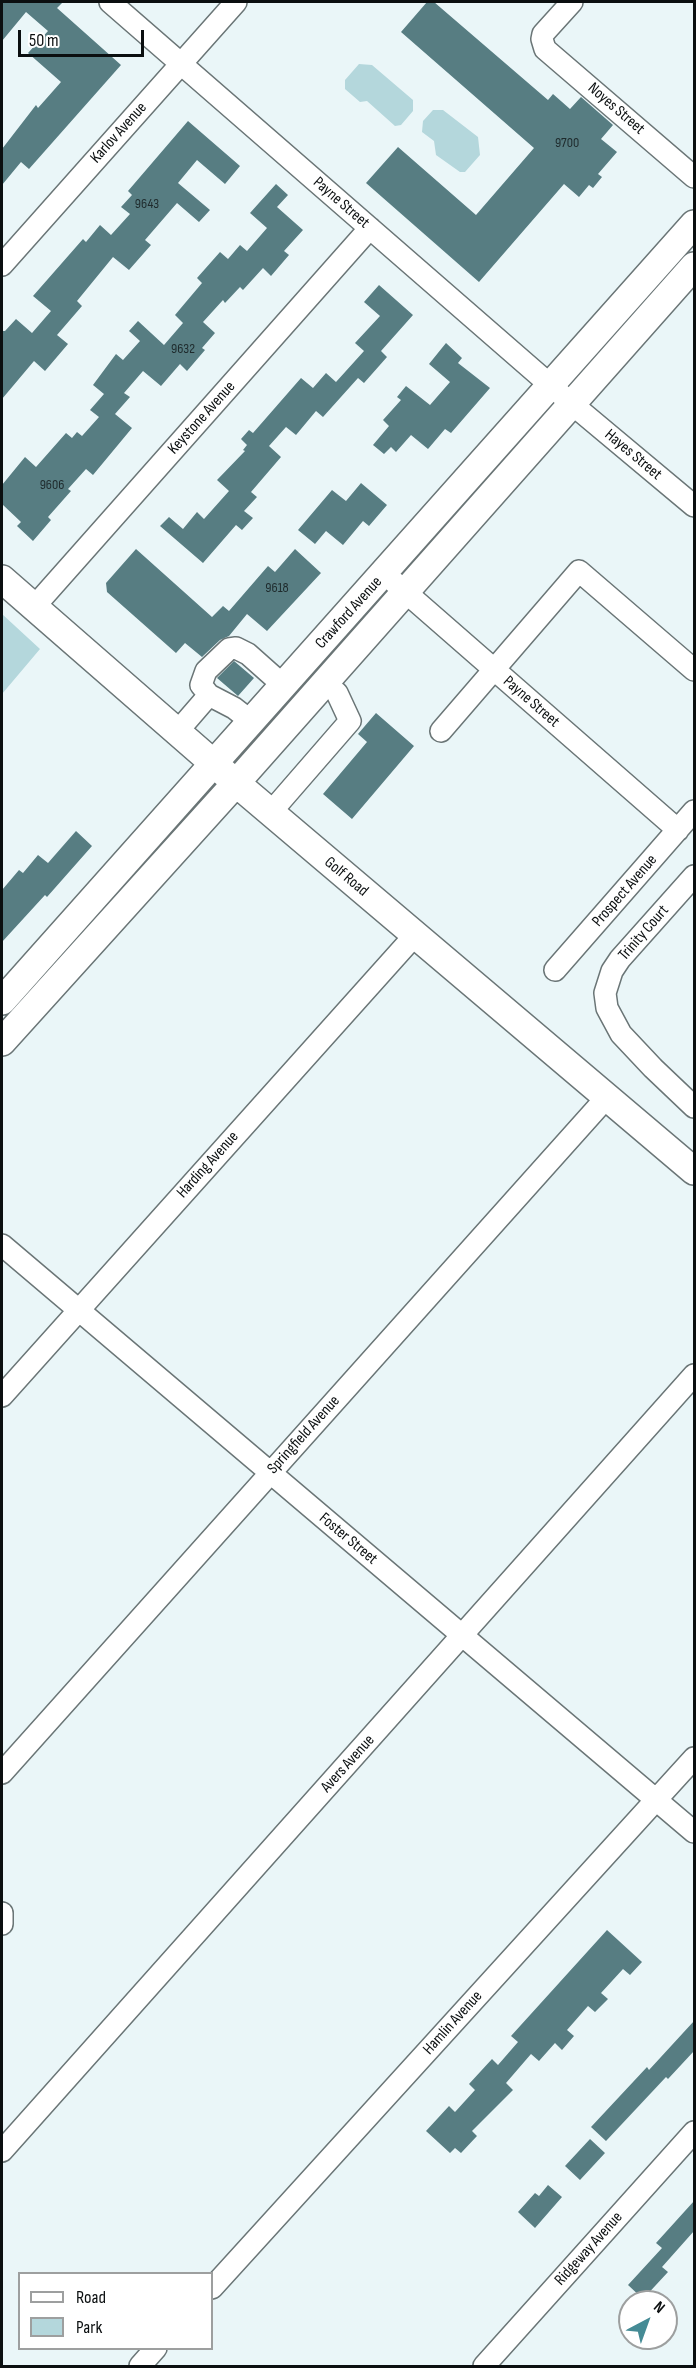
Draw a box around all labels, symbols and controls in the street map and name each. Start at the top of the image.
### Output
scale bar [21,18,147,56]
text: 50 m [29,30,59,51]
street label: Noyes Street [584,79,648,139]
street label: Karlov Avenue [87,99,151,167]
house number: 9700 [555,135,579,151]
street label: Payne Street [309,173,373,233]
house number: 9643 [135,196,159,212]
house number: 9632 [171,341,195,357]
street label: Keystone Avenue [164,378,240,458]
street label: Hayes Street [601,426,665,484]
house number: 9606 [40,477,64,493]
street label: Crawford Avenue [312,573,386,653]
house number: 9618 [265,580,289,596]
street label: Payne Street [499,672,563,732]
street label: Prospect Avenue [588,851,662,931]
street label: Golf Road [320,853,372,901]
street label: Trinity Court [615,901,673,965]
street label: Harding Avenue [173,1128,243,1202]
street label: Springfield Avenue [264,1392,344,1478]
street label: Foster Street [315,1509,381,1569]
street label: Avers Avenue [317,1731,379,1797]
street label: Hamlin Avenue [419,1987,487,2059]
street label: Ridgeway Avenue [551,2208,627,2290]
legend [18,2272,213,2350]
text: Road [76,2287,106,2308]
north arrow [618,2290,678,2350]
text: N [649,2298,668,2318]
text: Park [76,2317,102,2338]

